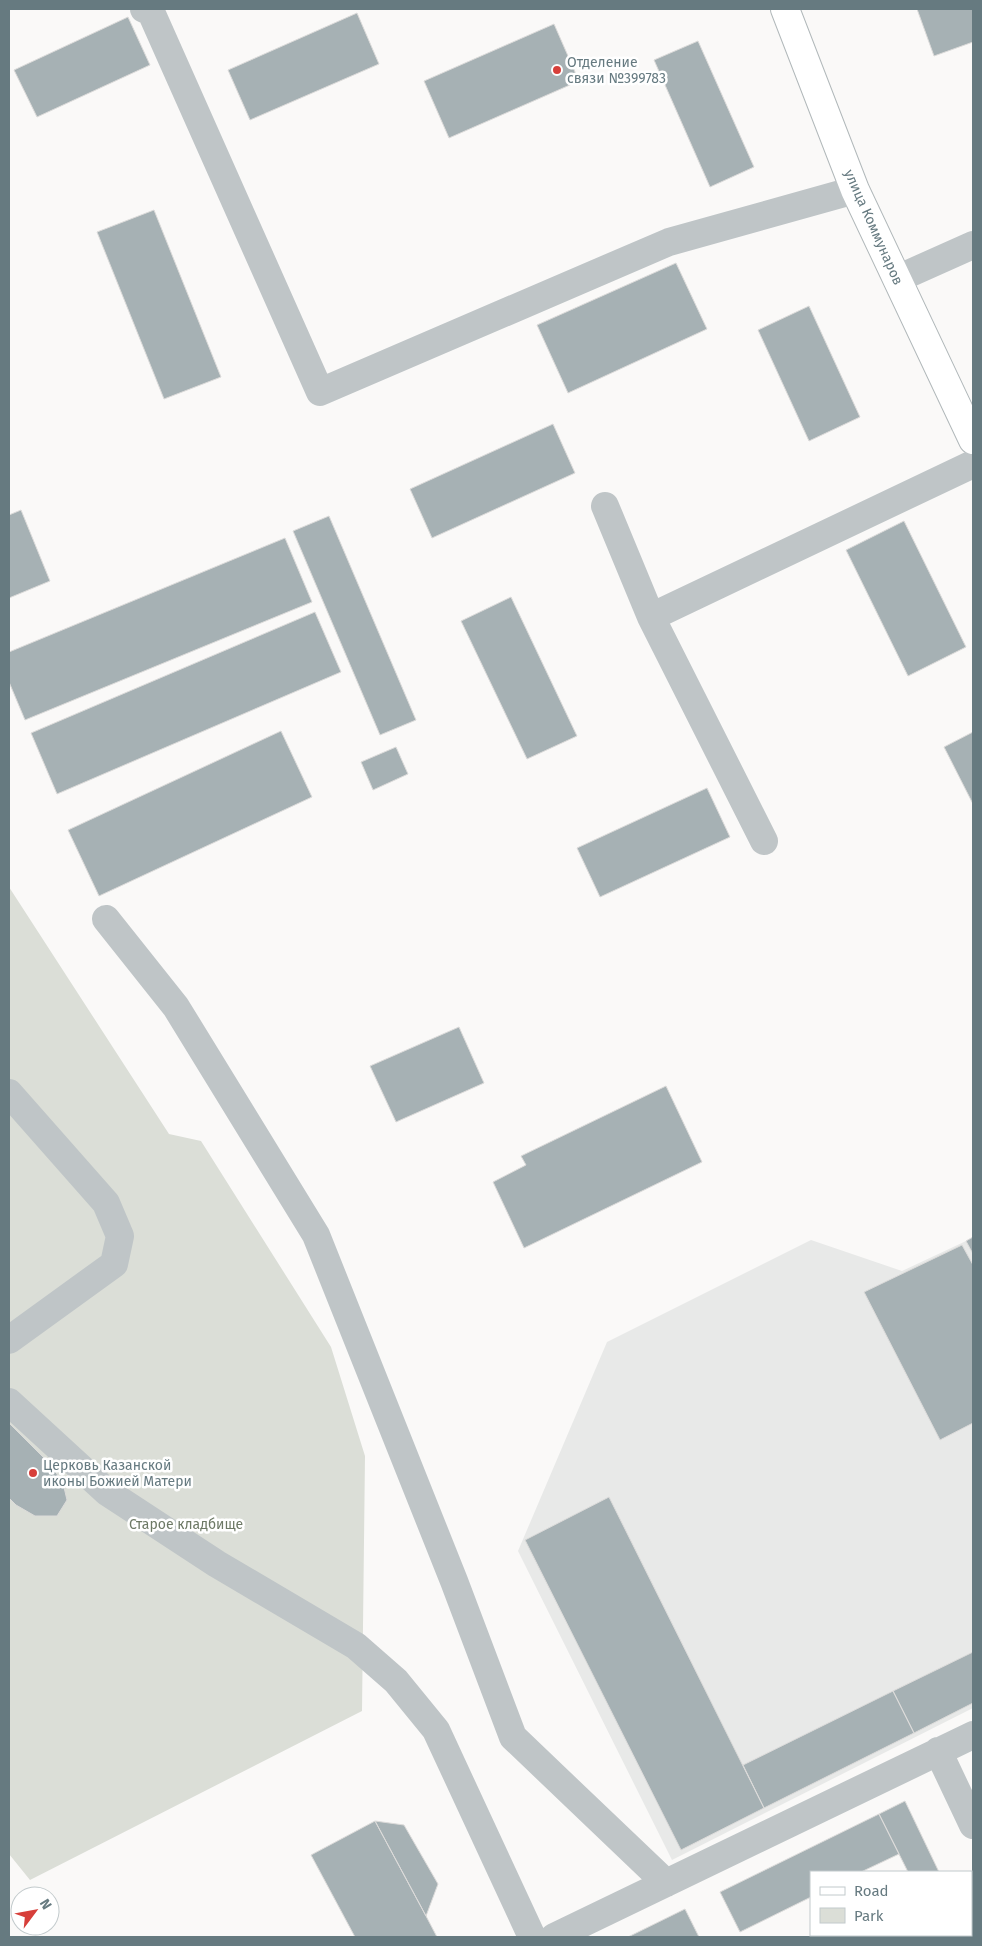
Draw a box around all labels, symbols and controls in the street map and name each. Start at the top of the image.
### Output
place label: Отделение связи №399783 [567,54,666,87]
marker: Отделение связи №399783 [551,64,563,76]
street label: улица Коммунаров [840,167,907,288]
place label: Церковь Казанской иконы Божией Матери [43,1457,192,1490]
marker: Церковь Казанской иконы Божией Матери [27,1467,39,1479]
park label: Старое кладбище [129,1516,243,1533]
legend [810,1871,972,1936]
text: Road [854,1882,889,1900]
north arrow [10,1886,60,1936]
text: N [36,1896,55,1913]
text: Park [854,1907,884,1925]

